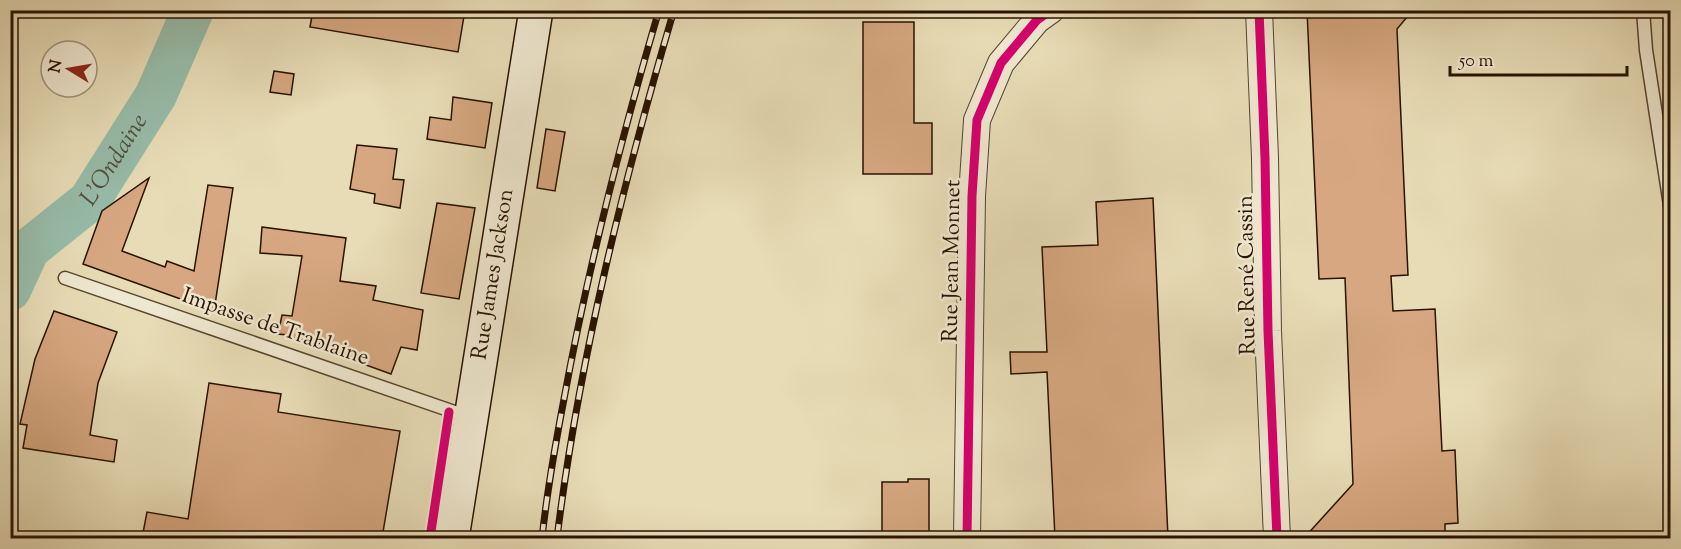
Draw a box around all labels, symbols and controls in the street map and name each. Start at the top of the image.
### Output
north arrow [39,39,99,99]
scale bar [1450,39,1627,77]
text: 50 m [1458,49,1494,75]
text: N [44,58,69,75]
water label: L'Ondaine [73,108,157,213]
street label: Rue Jean Monnet [936,179,970,343]
street label: Rue James Jackson [465,186,523,362]
street label: Rue René Cassin [1231,195,1265,355]
street label: Impasse de Trablaine [177,281,373,375]

